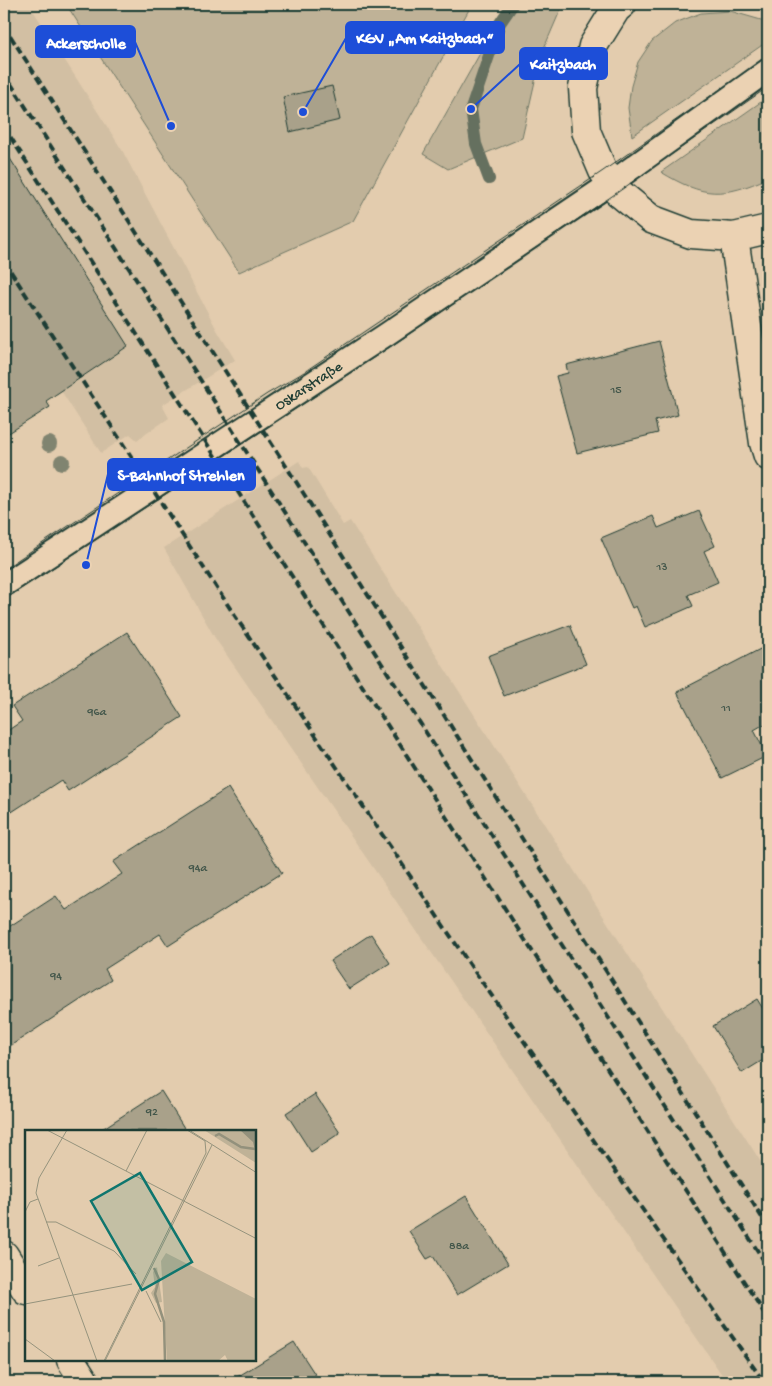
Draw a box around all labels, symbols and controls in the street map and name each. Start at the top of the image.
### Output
callout: KGV „Am Kaitzbach“ [346,22,504,53]
callout: Ackerscholle [36,26,135,57]
text: KGV „Am Kaitzbach“ [355,31,494,50]
text: Ackerscholle [45,36,126,55]
callout: Kaitzbach [520,48,607,79]
text: Kaitzbach [529,57,596,76]
street label: Oskarstraße [272,358,347,415]
house number: 15 [609,384,622,398]
callout: S-Bahnhof Strehlen [108,459,255,490]
text: S-Bahnhof Strehlen [117,467,245,487]
house number: 13 [655,561,668,575]
house number: 11 [720,702,731,716]
house number: 96a [87,706,107,720]
house number: 94a [188,862,208,876]
house number: 94 [49,970,62,984]
house number: 92 [145,1106,158,1120]
inset map [25,1130,256,1361]
house number: 88a [449,1240,469,1254]

